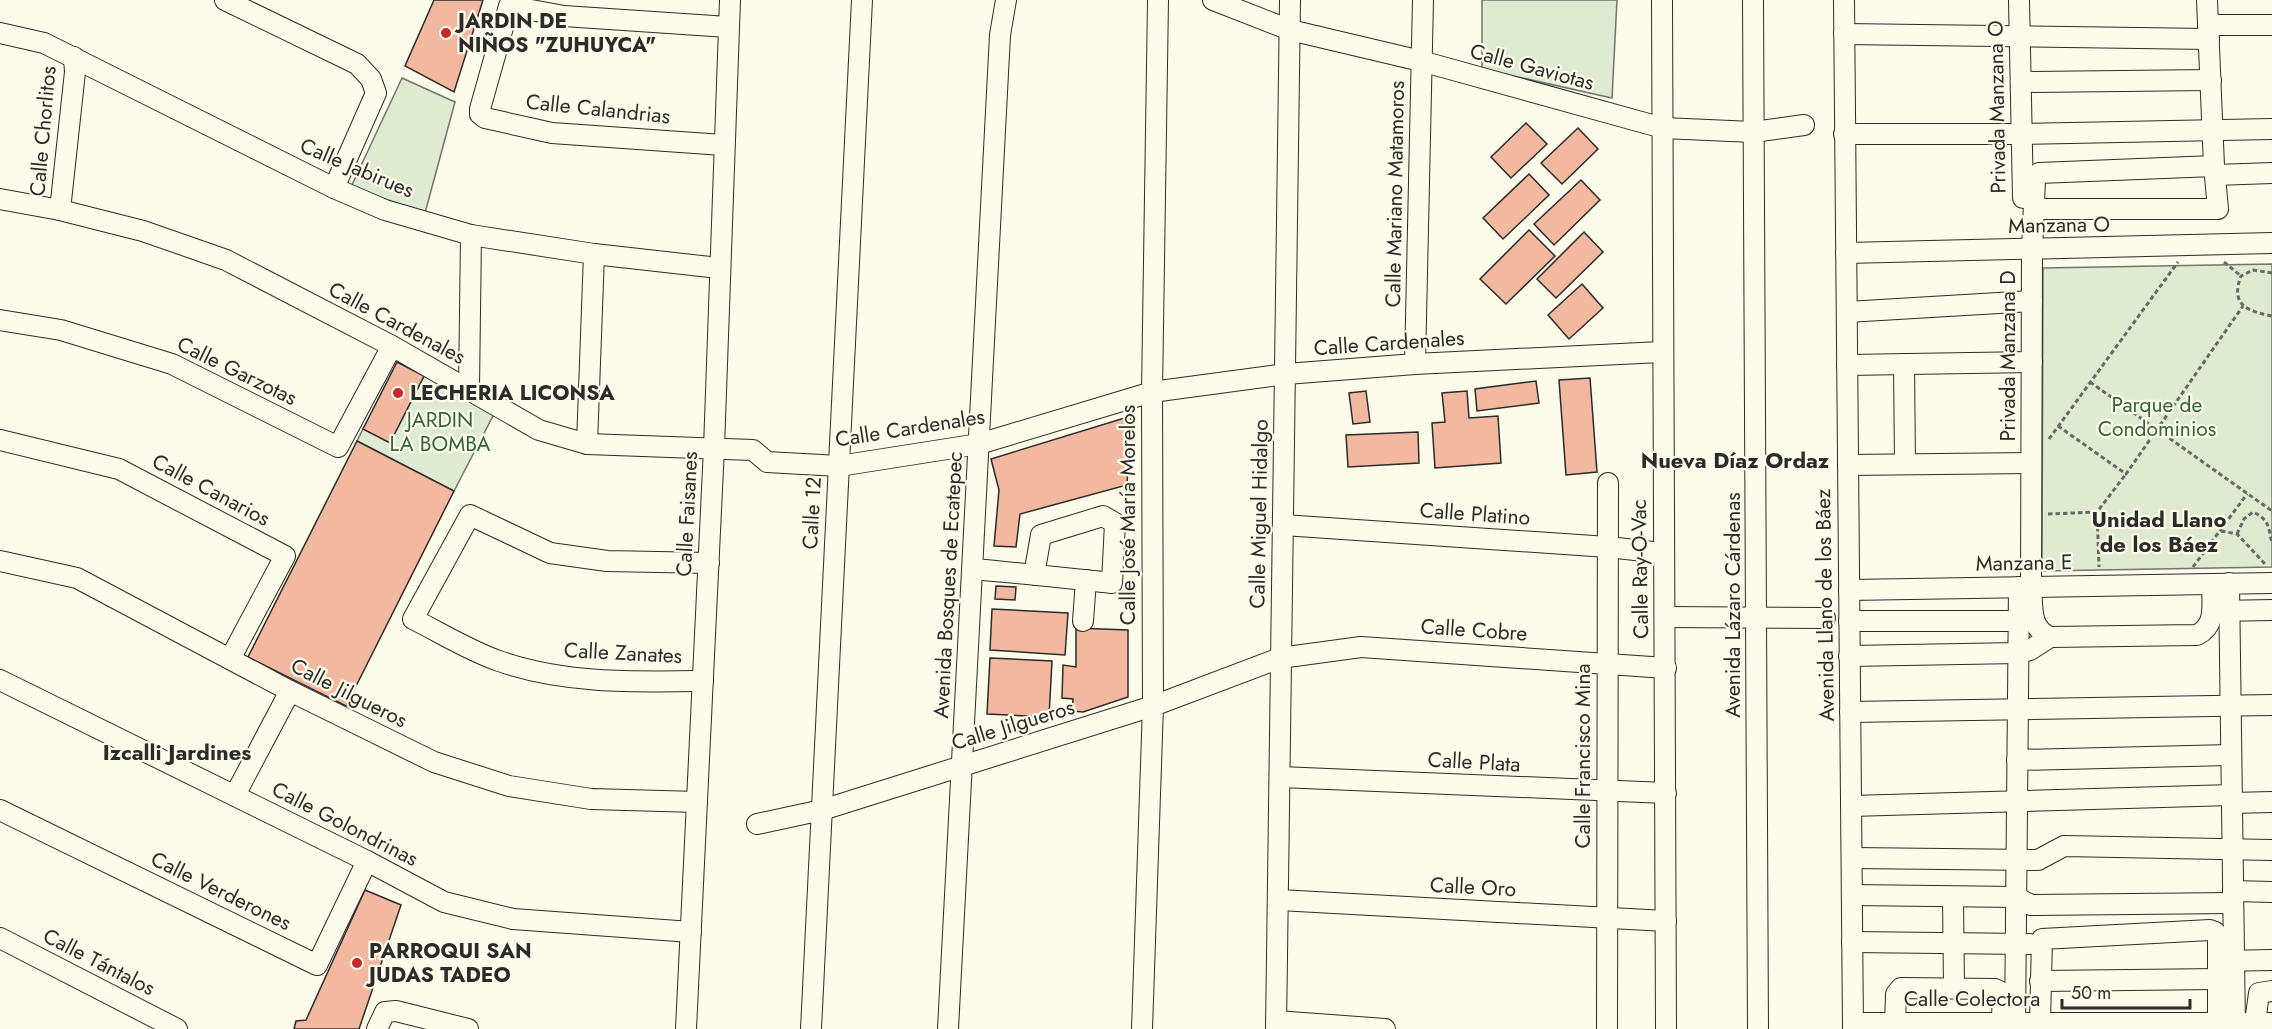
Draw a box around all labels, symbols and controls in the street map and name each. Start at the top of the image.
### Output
place label: JARDIN DE NIÑOS "ZUHUYCA" [454,6,656,60]
street label: Privada Manzana O [1980,20,2014,194]
marker: JARDIN DE NIÑOS "ZUHUYCA" [439,26,453,40]
street label: Calle Gaviotas [1467,36,1597,98]
street label: Calle Chorlitos [22,65,64,197]
street label: Calle Mariano Matamoros [1378,80,1412,308]
street label: Calle Calandrias [524,87,672,131]
street label: Calle Jabirues [295,130,419,206]
street label: Manzana O [2008,209,2110,241]
street label: Privada Manzana D [1993,270,2023,442]
street label: Calle Cardenales [323,274,471,372]
street label: Calle Cardenales [1313,323,1465,363]
street label: Calle Garzotas [172,329,302,413]
place label: LECHERIA LICONSA [410,378,615,408]
marker: LECHERIA LICONSA [391,386,405,400]
park label: Parque de Condominios [2098,390,2216,444]
street label: Calle Cardenales [833,401,987,455]
park label: JARDIN LA BOMBA [390,405,491,459]
street label: Calle José María Morelos [1113,405,1143,625]
street label: Calle Miguel Hidalgo [1242,419,1276,609]
district label: Nueva Díaz Ordaz [1641,444,1830,476]
street label: Calle Canarios [147,446,275,534]
street label: Calle Faisanes [669,451,705,577]
street label: Avenida Bosques de Ecatepec [926,451,970,719]
street label: Calle 12 [795,476,829,550]
street label: Avenida Llano de los Báez [1808,488,1842,722]
street label: Avenida Lázaro Cárdenas [1718,492,1748,718]
street label: Calle Platino [1419,495,1531,533]
street label: Calle Ray-O-Vac [1624,499,1656,639]
district label: Unidad Llano de los Báez [2092,503,2226,560]
street label: Manzana E [1975,547,2073,579]
street label: Calle Cobre [1420,611,1528,649]
street label: Calle Zanates [563,635,683,671]
street label: Calle Jilgueros [286,651,412,735]
street label: Calle Francisco Mina [1568,663,1598,849]
street label: Calle Jilgueros [948,692,1078,758]
district label: Izcalli Jardines [103,736,251,768]
street label: Calle Plata [1427,745,1521,779]
street label: Calle Golondrinas [267,774,423,874]
street label: Calle Verderones [146,844,296,938]
street label: Calle Oro [1429,870,1517,904]
street label: Calle Tántalos [38,921,160,1003]
place label: PARROQUI SAN JUDAS TADEO [365,936,532,990]
marker: PARROQUI SAN JUDAS TADEO [350,956,364,970]
scale bar [2062,972,2190,1010]
text: 50 m [2071,980,2111,1006]
street label: Calle Colectora [1904,984,2040,1014]

